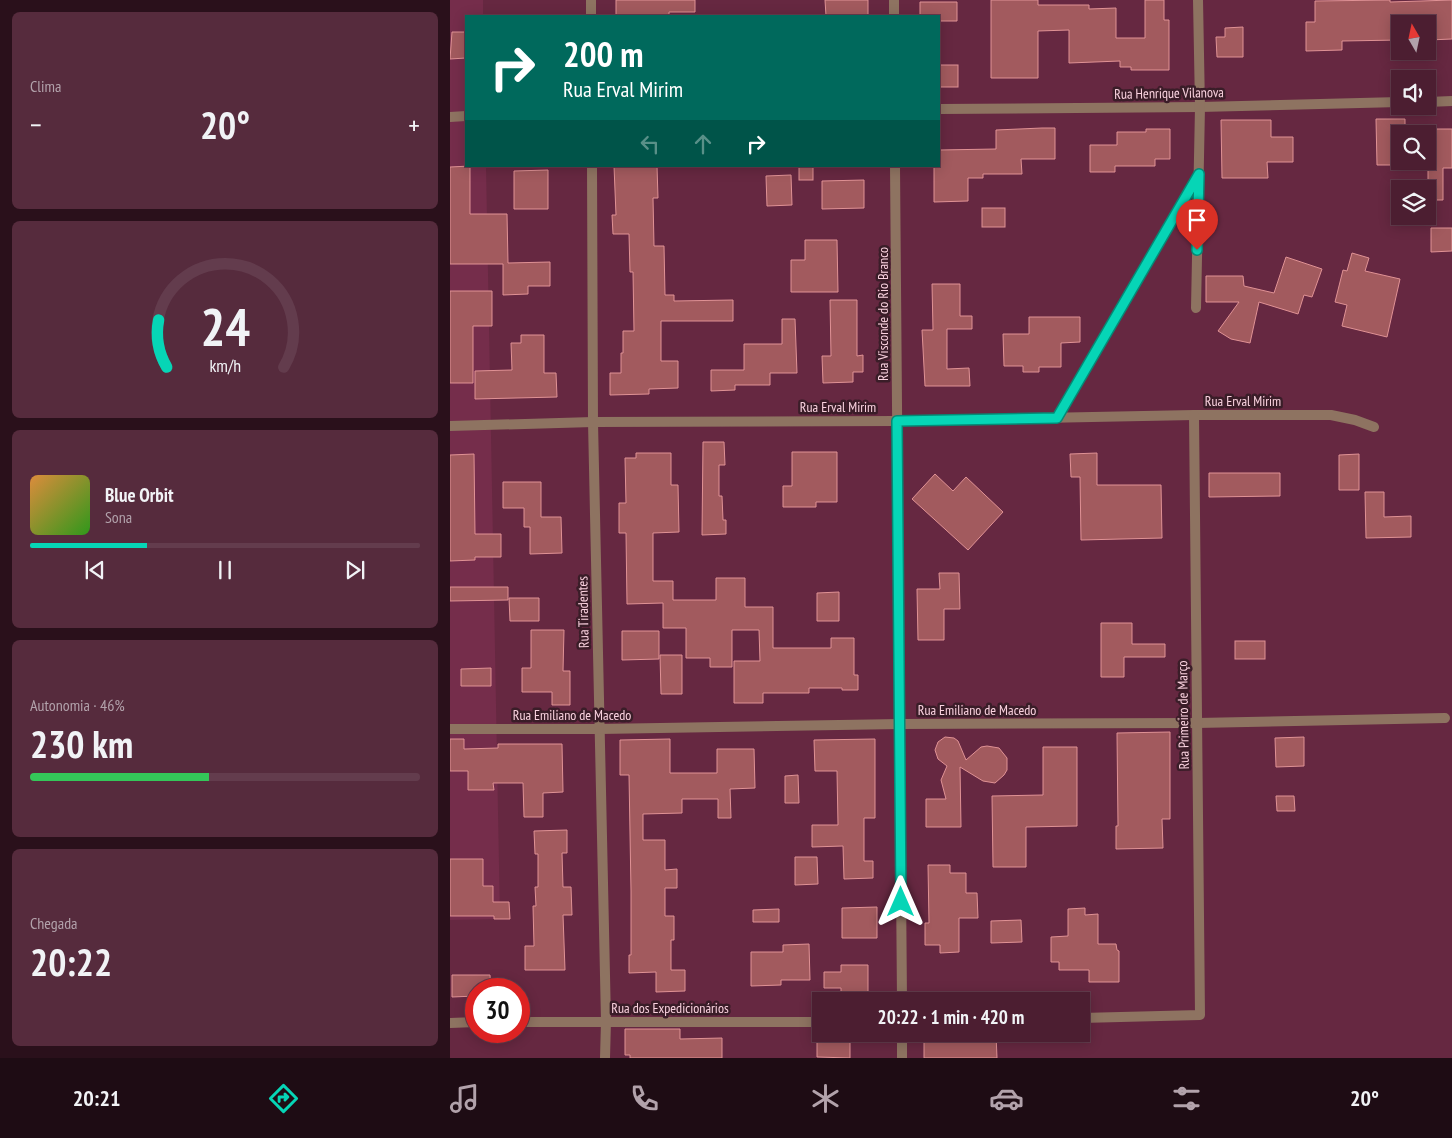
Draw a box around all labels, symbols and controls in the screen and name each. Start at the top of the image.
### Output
north arrow [1391,15,1436,60]
map controls [1391,15,1436,225]
text: 200 m [563,31,644,77]
icon: right [480,35,545,100]
button: sound [1391,70,1436,115]
text: Rua Erval Mirim [563,75,683,103]
text: Clima [30,76,61,96]
street label: Rua Henrique Vilanova [1114,83,1224,103]
text: 20° [200,100,250,149]
text: − [30,106,42,143]
text: + [408,106,420,143]
button: search [1391,125,1436,170]
icon: left [636,130,664,158]
icon: ahead [689,130,717,158]
icon: right [742,130,770,158]
button: layers [1391,180,1436,225]
pin [1176,199,1218,250]
icon: arrive [1183,206,1211,234]
street label: Rua Visconde do Rio Branco [874,247,892,381]
text: 24 [200,293,250,360]
text: km/h [209,354,241,377]
street label: Rua Erval Mirim [1205,392,1281,410]
street label: Rua Erval Mirim [800,398,876,416]
text: Blue Orbit [105,483,174,507]
text: Sona [105,507,132,527]
icon: previous [81,556,109,584]
icon: pause [211,556,239,584]
icon: next [341,556,369,584]
street label: Rua Tiradentes [573,576,593,648]
street label: Rua Primeiro de Março [1173,660,1193,770]
text: Autonomia · 46% [30,695,125,715]
street label: Rua Emiliano de Macedo [918,701,1036,719]
street label: Rua Emiliano de Macedo [513,706,631,724]
text: 230 km [30,719,133,768]
position arrow [874,875,926,927]
text: Chegada [30,913,78,933]
text: 20:22 [30,937,112,986]
speed limit sign: 30 [465,978,530,1043]
street label: Rua dos Expedicionários [611,999,729,1017]
text: 20:22 · 1 min · 420 m [878,1005,1024,1029]
icon: directions [266,1081,301,1116]
icon: music [447,1081,482,1116]
icon: phone [627,1081,662,1116]
icon: climate [808,1081,843,1116]
icon: car [989,1081,1024,1116]
icon: filters [1169,1081,1204,1116]
text: 20:21 [73,1084,120,1112]
text: 20° [1350,1084,1379,1112]

